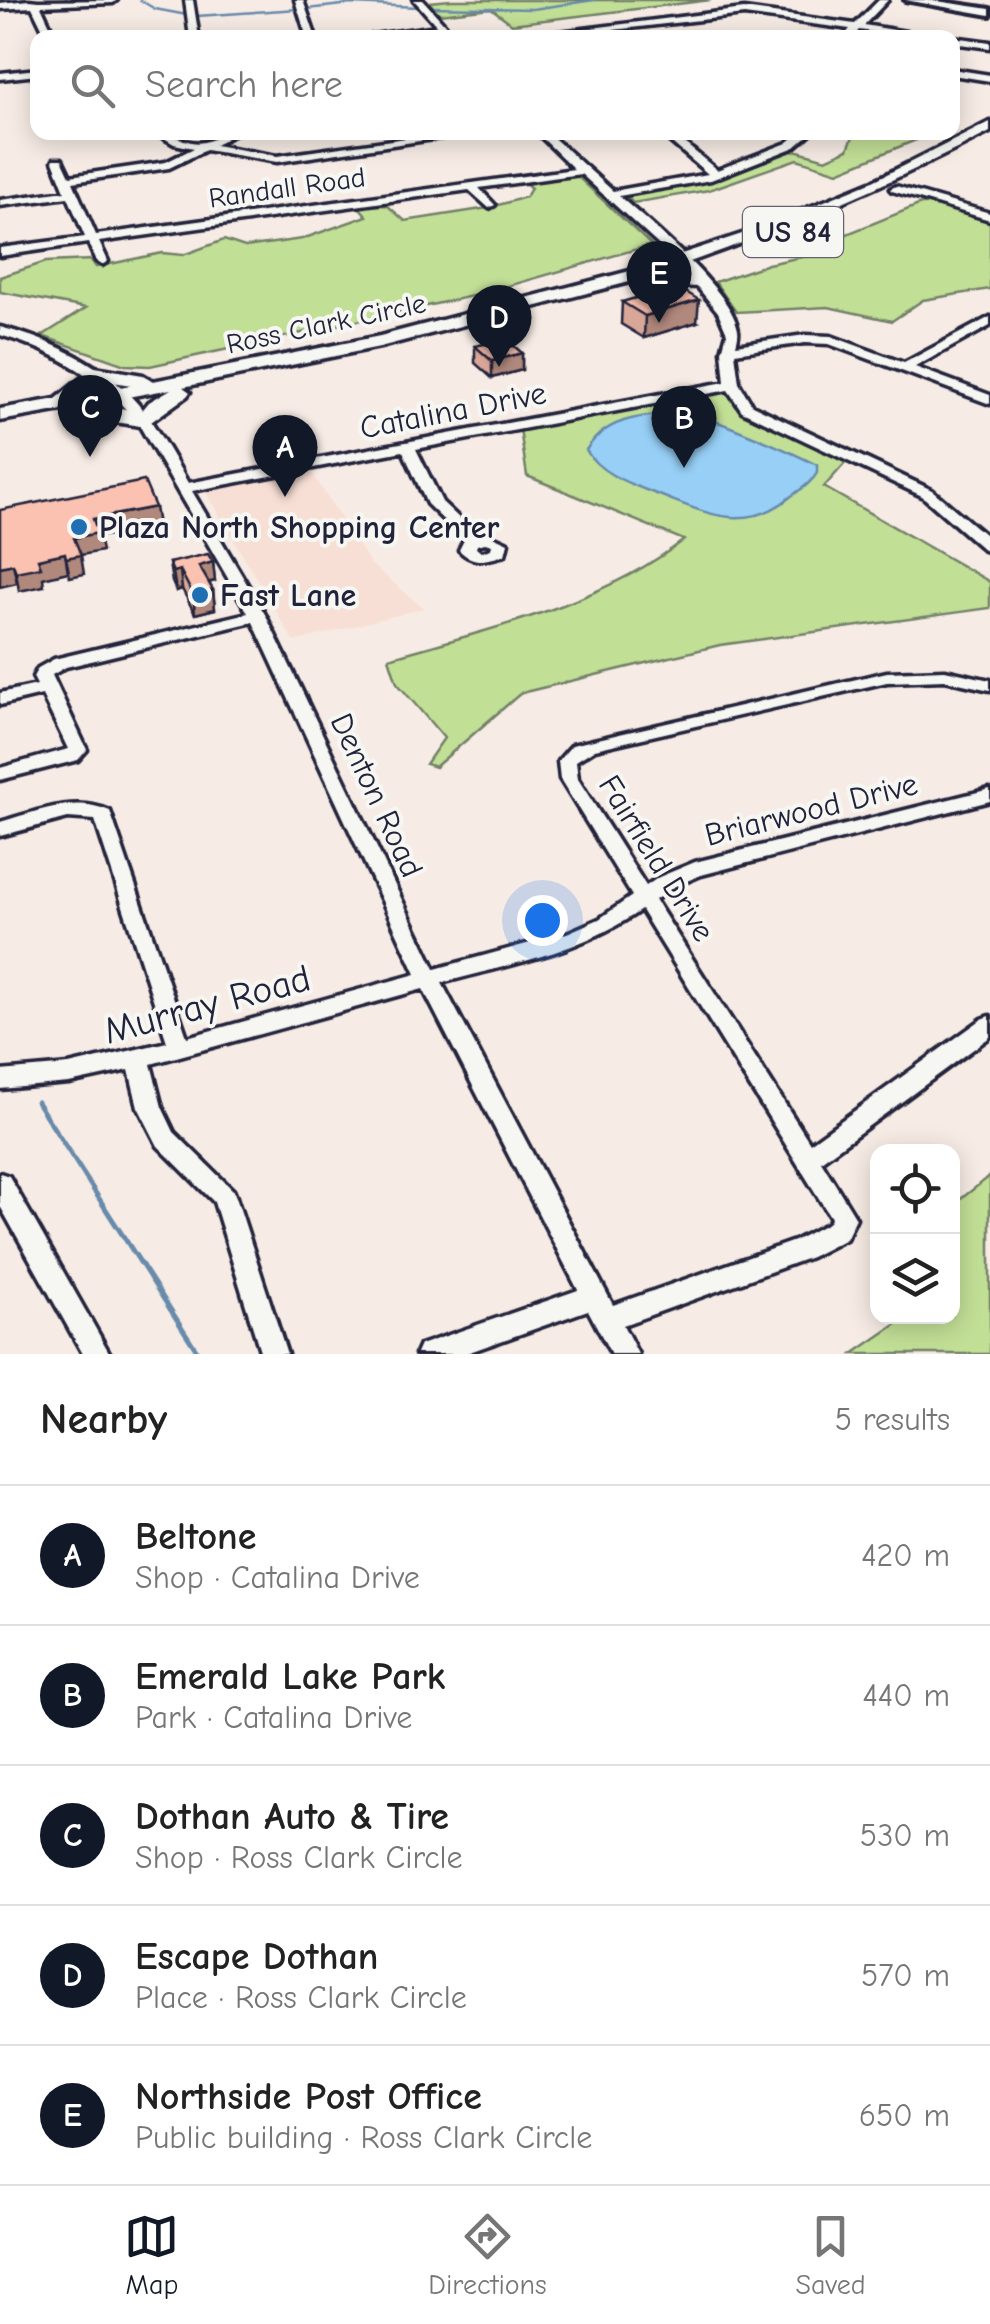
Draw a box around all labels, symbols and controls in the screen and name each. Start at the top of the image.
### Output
search box [30,30,960,140]
icon: search [65,58,120,113]
text: Search here [145,63,343,107]
street label: Randall Road [207,161,367,215]
road number: US 84 [743,207,843,257]
pin: E [626,240,692,323]
pin: D [466,284,532,367]
street label: Ross Clark Circle [224,287,429,361]
pin: C [58,374,122,457]
street label: Catalina Drive [357,374,549,447]
pin: B [652,386,716,468]
pin: A [252,414,318,497]
place label: Plaza North Shopping Center [99,509,499,546]
marker: Plaza North Shopping Center [68,516,90,538]
place label: Fast Lane [220,577,356,614]
marker: Fast Lane [189,584,211,606]
street label: Denton Road [322,707,431,883]
street label: Briarwood Drive [701,765,921,854]
street label: Fairfield Drive [591,768,722,948]
your location [517,895,568,946]
street label: Murray Road [99,956,315,1054]
map controls [870,1144,960,1324]
button: locate [870,1144,960,1234]
button: layers [870,1234,960,1324]
text: Nearby [40,1395,167,1444]
text: 5 results [835,1401,950,1438]
text: Beltone [135,1515,256,1559]
text: A [64,1537,81,1574]
text: 420 m [861,1537,950,1574]
text: Shop · Catalina Drive [135,1559,420,1596]
text: Emerald Lake Park [135,1655,445,1699]
text: B [63,1677,82,1714]
text: 440 m [862,1677,950,1714]
text: Park · Catalina Drive [135,1699,412,1736]
text: Dothan Auto & Tire [135,1795,449,1839]
text: C [63,1817,82,1854]
text: 530 m [860,1817,950,1854]
text: Shop · Ross Clark Circle [135,1839,463,1876]
text: Escape Dothan [135,1935,378,1979]
text: D [63,1957,82,1994]
text: 570 m [861,1957,950,1994]
text: Place · Ross Clark Circle [135,1979,467,2016]
text: Northside Post Office [135,2075,482,2119]
text: E [63,2097,82,2134]
text: 650 m [859,2097,950,2134]
text: Public building · Ross Clark Circle [135,2119,592,2156]
tab: Map [124,2209,179,2301]
tab: Directions [428,2209,547,2301]
tab: Saved [796,2209,866,2301]

